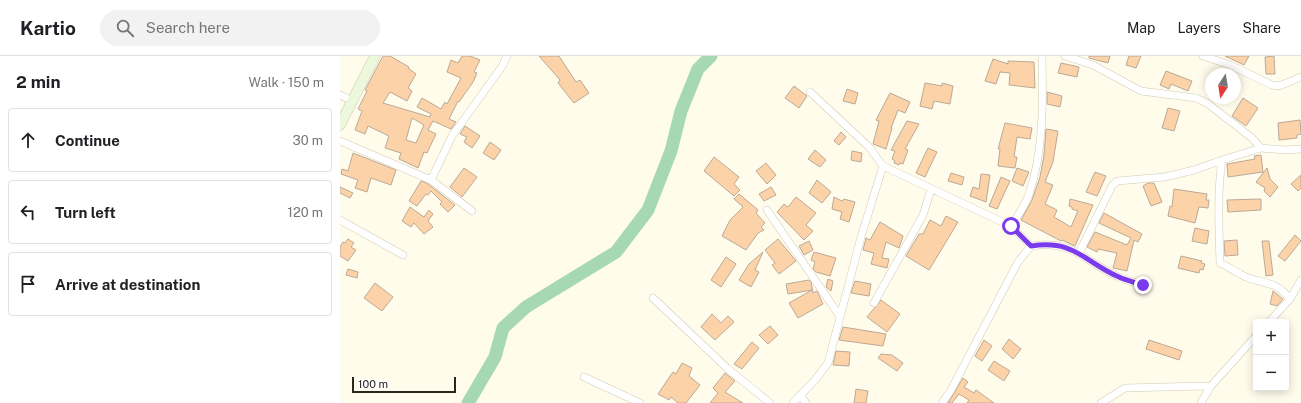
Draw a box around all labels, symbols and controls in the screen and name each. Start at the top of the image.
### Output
search box [100,10,380,46]
text: Kartio [20,17,76,39]
icon: search [114,17,136,39]
text: Search here [146,19,230,36]
text: Map [1127,20,1155,36]
text: Layers [1177,20,1221,36]
text: Share [1243,20,1281,36]
north arrow [1205,68,1241,104]
text: 2 min [16,72,61,92]
text: Walk · 150 m [249,75,324,90]
icon: ahead [17,129,39,151]
text: Continue [55,132,120,149]
text: 30 m [293,133,323,148]
icon: left [17,201,39,223]
text: Turn left [55,204,116,221]
text: 120 m [288,205,323,220]
route start [1002,217,1020,235]
icon: arrive [17,273,39,295]
text: Arrive at destination [55,276,200,293]
route end [1134,276,1152,294]
map controls [1253,319,1289,391]
button: + [1253,319,1289,355]
button: − [1253,355,1289,391]
scale bar [352,375,456,394]
text: 100 m [358,378,388,390]

